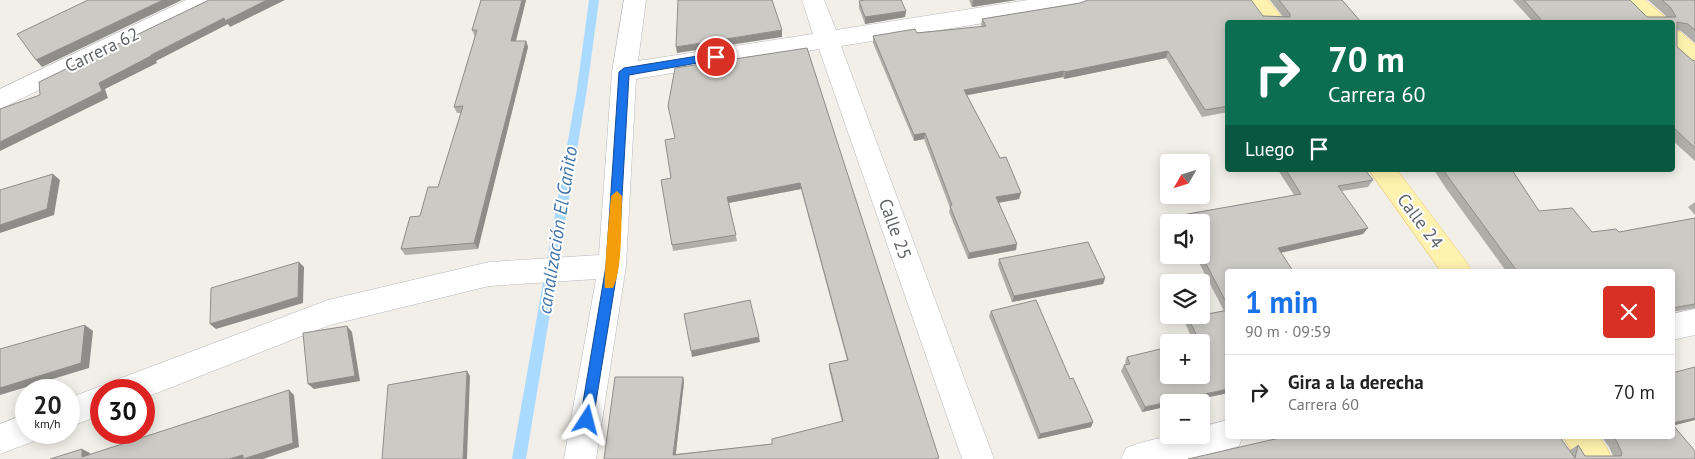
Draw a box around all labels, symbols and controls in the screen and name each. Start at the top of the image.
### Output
street label: Carrera 62 [61,22,143,77]
pin [695,36,737,78]
text: 70 m [1328,36,1405,82]
icon: right [1245,40,1310,105]
icon: arrive [702,43,730,71]
text: Carrera 60 [1328,80,1425,108]
icon: arrive [1305,135,1333,163]
text: Luego [1245,137,1295,161]
water label: canalización El Cañito [532,144,582,316]
north arrow [1160,154,1210,204]
map controls [1160,154,1210,444]
street label: Calle 24 [1392,189,1449,253]
street label: Calle 25 [874,195,917,262]
button: sound [1160,214,1210,264]
button: layers [1160,274,1210,324]
text: 1 min [1245,282,1318,321]
button: close [1603,286,1655,338]
text: 90 m · 09:59 [1245,321,1331,341]
button: + [1160,334,1210,384]
text: Gira a la derecha [1288,370,1424,394]
icon: right [1245,378,1273,406]
speed limit sign: 30 [90,379,155,444]
text: 70 m [1614,380,1655,404]
text: 20 [33,389,62,421]
position arrow [560,393,612,445]
button: − [1160,394,1210,444]
text: Carrera 60 [1288,394,1359,414]
text: km/h [34,416,61,431]

